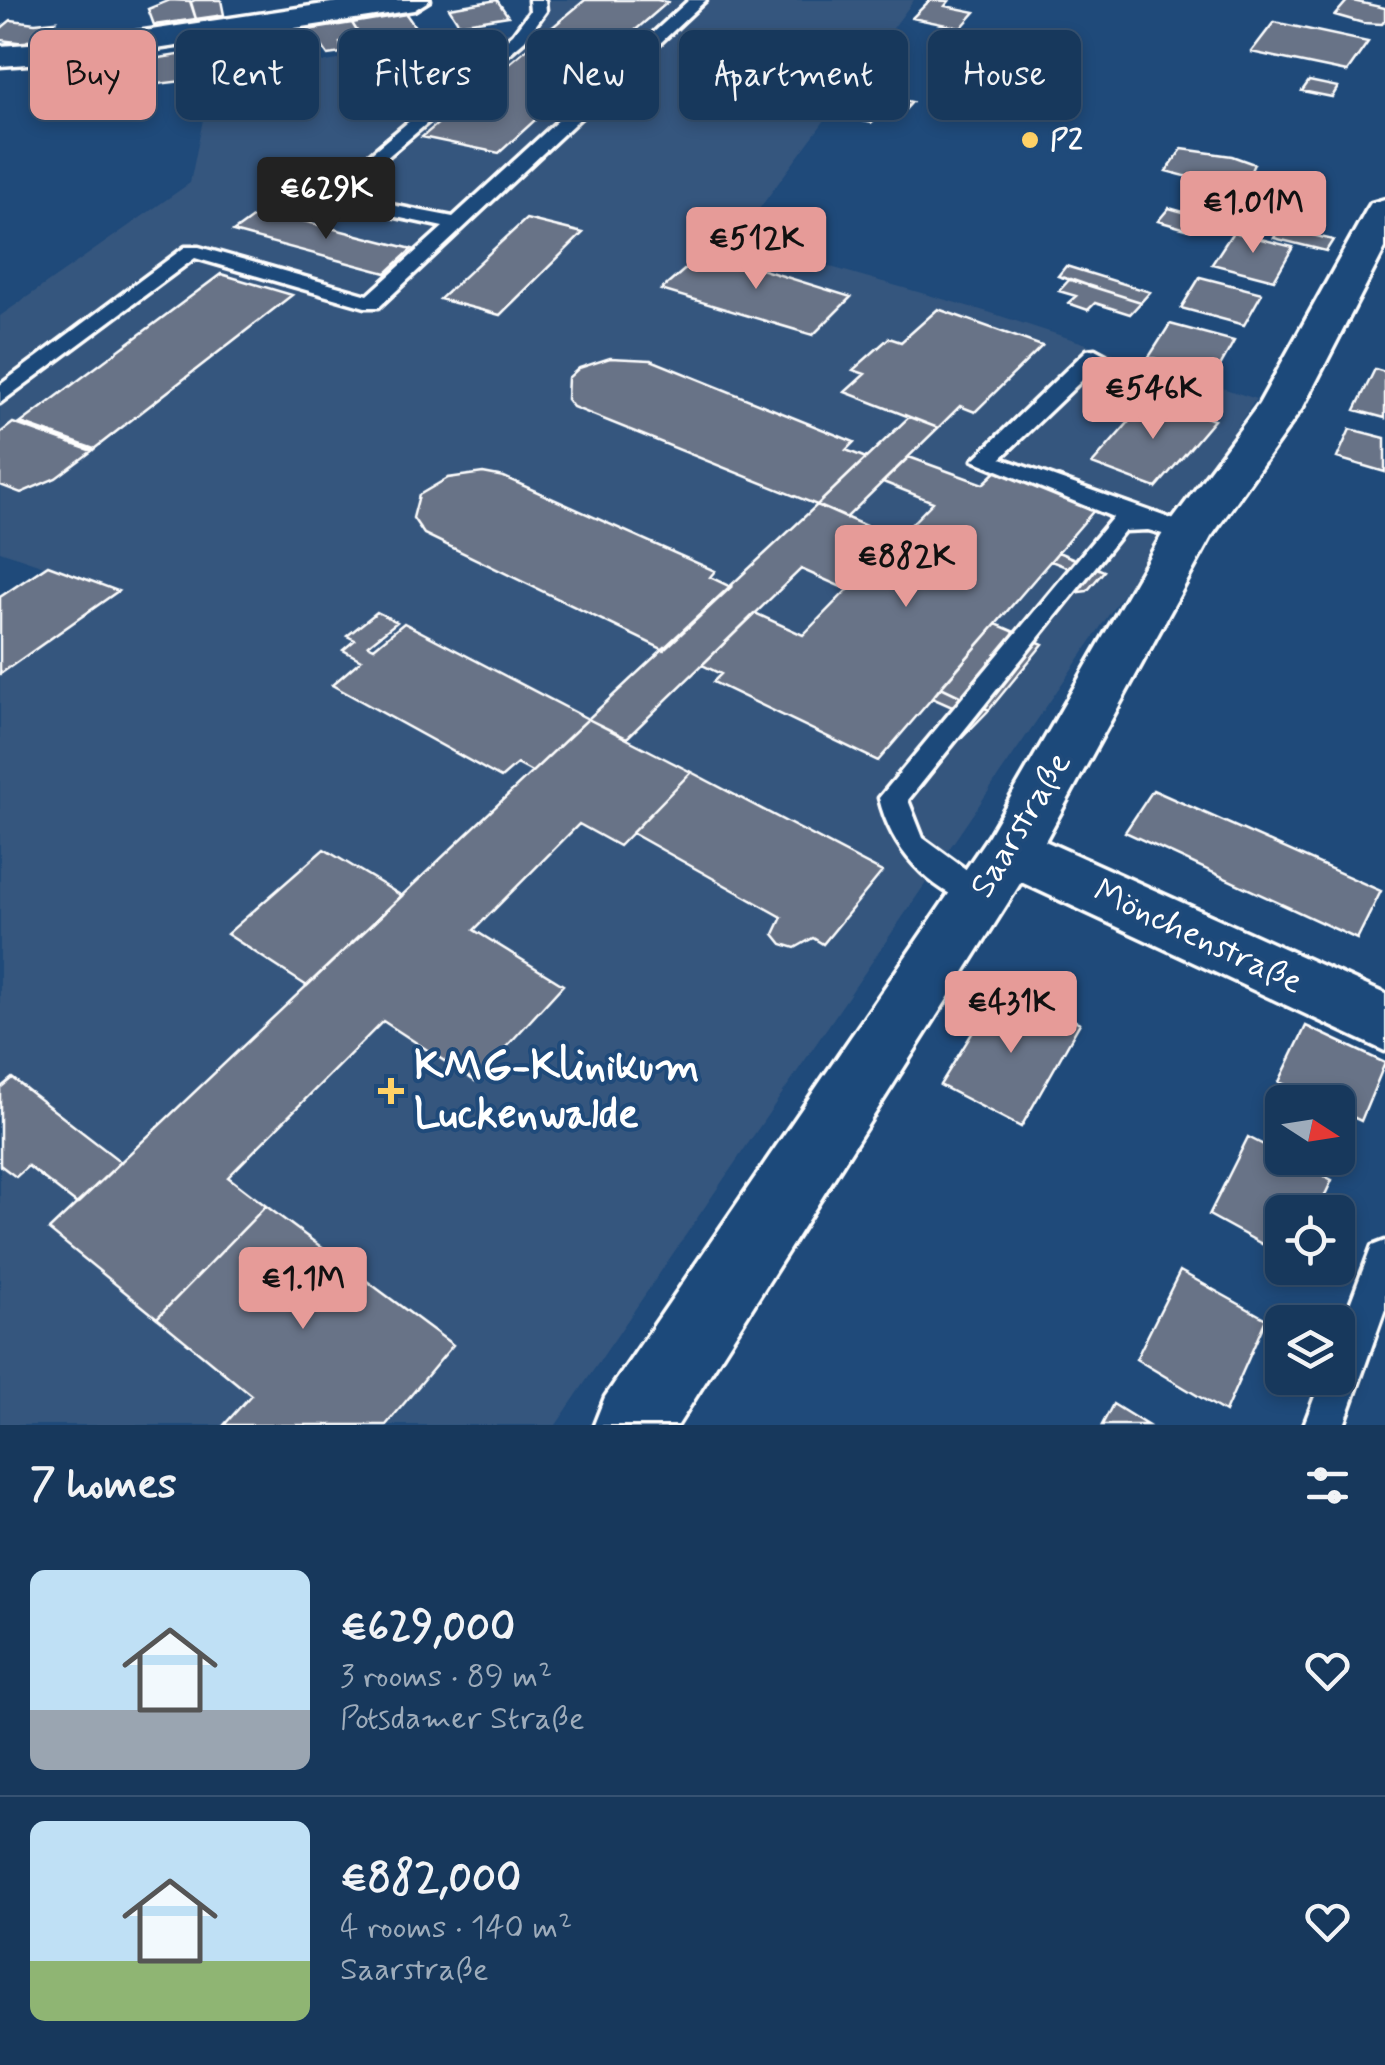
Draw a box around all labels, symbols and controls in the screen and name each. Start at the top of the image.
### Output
chip: Buy [30,30,156,120]
chip: Rent [176,30,319,120]
chip: Filters [339,30,507,120]
chip: New [527,30,659,120]
chip: Apartment [679,30,908,120]
chip: House [928,30,1081,120]
place label: P2 [1050,121,1083,160]
marker: P2 [1019,129,1041,151]
pin: €629K [256,157,396,242]
text: €629K [279,168,373,210]
pin: €1.01M [1172,171,1334,256]
text: €1.01M [1202,182,1304,224]
pin: €512K [686,207,826,292]
text: €512K [708,218,804,260]
pin: €546K [1083,357,1223,442]
text: €546K [1104,368,1202,410]
pin: €882K [836,525,976,610]
text: €882K [857,536,955,578]
street label: Saarstraße [959,744,1083,906]
street label: Mönchenstraße [1086,868,1310,1006]
pin: €431K [941,971,1081,1056]
text: €431K [967,982,1055,1024]
place label: KMG-Klinikum Luckenwalde [414,1040,700,1143]
marker: KMG-Klinikum Luckenwalde [378,1078,404,1104]
north arrow [1265,1085,1355,1175]
map controls [1265,1085,1355,1395]
button: locate [1265,1195,1355,1285]
pin: €1.1M [233,1247,373,1332]
text: €1.1M [261,1258,345,1300]
button: layers [1265,1305,1355,1395]
text: 7 homes [30,1458,177,1513]
icon: filters [1300,1458,1355,1513]
text: €629,000 [340,1601,515,1656]
icon: home [110,1610,230,1730]
icon: heart [1300,1643,1355,1698]
text: 3 rooms · 89 m² [340,1656,552,1698]
text: Potsdamer Straße [340,1698,584,1740]
text: €882,000 [340,1852,521,1907]
icon: home [110,1861,230,1981]
icon: heart [1300,1894,1355,1949]
text: 4 rooms · 140 m² [340,1907,572,1949]
text: Saarstraße [340,1949,488,1991]

